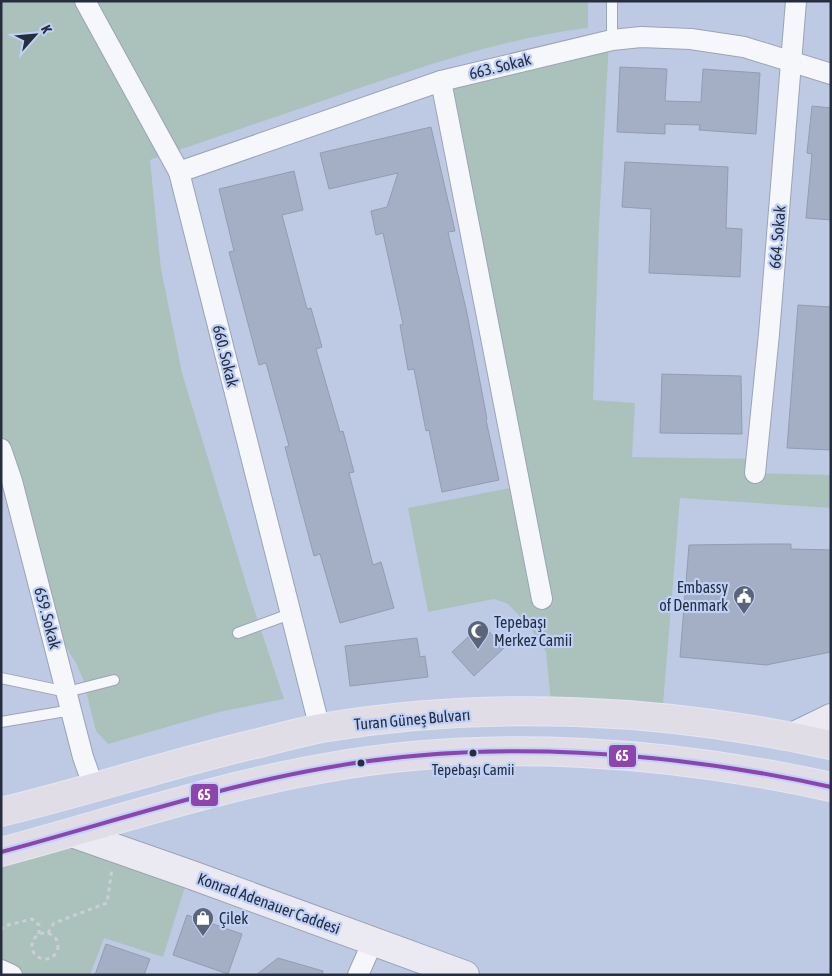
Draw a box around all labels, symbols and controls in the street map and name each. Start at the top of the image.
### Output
north arrow [10,10,60,60]
text: K [38,22,55,36]
street label: 663. Sokak [467,50,533,82]
street label: 664. Sokak [765,205,789,269]
street label: 660. Sokak [210,323,242,389]
place label: Embassy of Denmark [659,578,728,614]
public building icon: Embassy of Denmark [732,584,756,615]
street label: 659. Sokak [31,585,65,651]
place label: Tepebaşı Merkez Camii [494,613,572,649]
mosque icon: Tepebaşı Merkez Camii [466,619,490,650]
street label: Turan Güneş Bulvarı [353,705,471,734]
line badge: 65 [608,744,637,768]
marker: Tepebaşı Camii [468,748,478,758]
text: 65 [615,748,629,764]
unlabelled marker [356,758,366,768]
place label: Tepebaşı Camii [432,761,514,778]
line badge: 65 [190,783,219,807]
text: 65 [197,787,211,803]
street label: Konrad Adenauer Caddesi [195,869,343,937]
shop icon: Çilek [191,906,215,937]
place label: Çilek [219,909,248,928]

